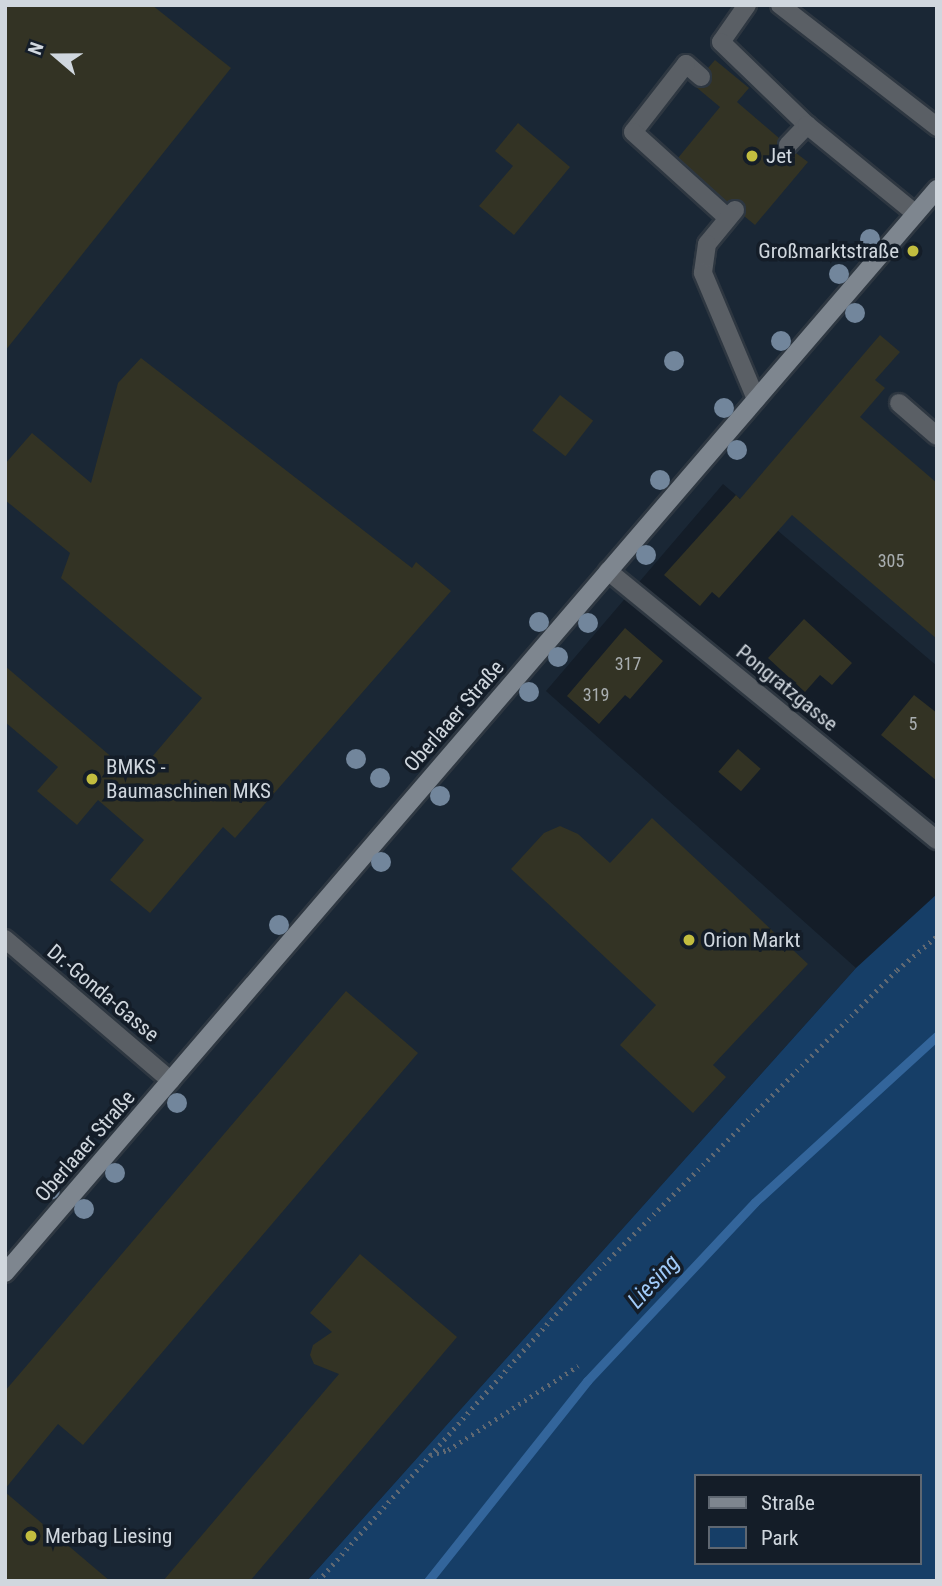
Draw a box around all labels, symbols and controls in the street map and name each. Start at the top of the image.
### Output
north arrow [21,21,91,91]
text: N [23,39,49,58]
place label: Jet [766,143,792,169]
marker: Jet [744,148,760,164]
place label: Großmarktstraße [758,238,899,264]
marker: Großmarktstraße [905,243,921,259]
house number: 305 [878,550,904,572]
street label: Pongratzgasse [731,639,843,737]
house number: 317 [615,653,641,675]
street label: Oberlaaer Straße [399,655,509,777]
house number: 319 [583,684,609,706]
house number: 5 [909,713,917,735]
place label: BMKS - Baumaschinen MKS [106,754,271,804]
marker: BMKS - Baumaschinen MKS [84,771,100,787]
place label: Orion Markt [703,927,800,953]
marker: Orion Markt [681,932,697,948]
street label: Dr.-Gonda-Gasse [42,939,164,1047]
street label: Oberlaaer Straße [30,1085,140,1207]
water label: Liesing [622,1249,686,1315]
legend [694,1474,921,1565]
text: Straße [761,1491,815,1515]
place label: Merbag Liesing [45,1523,172,1549]
text: Park [761,1526,798,1550]
marker: Merbag Liesing [23,1528,39,1544]

